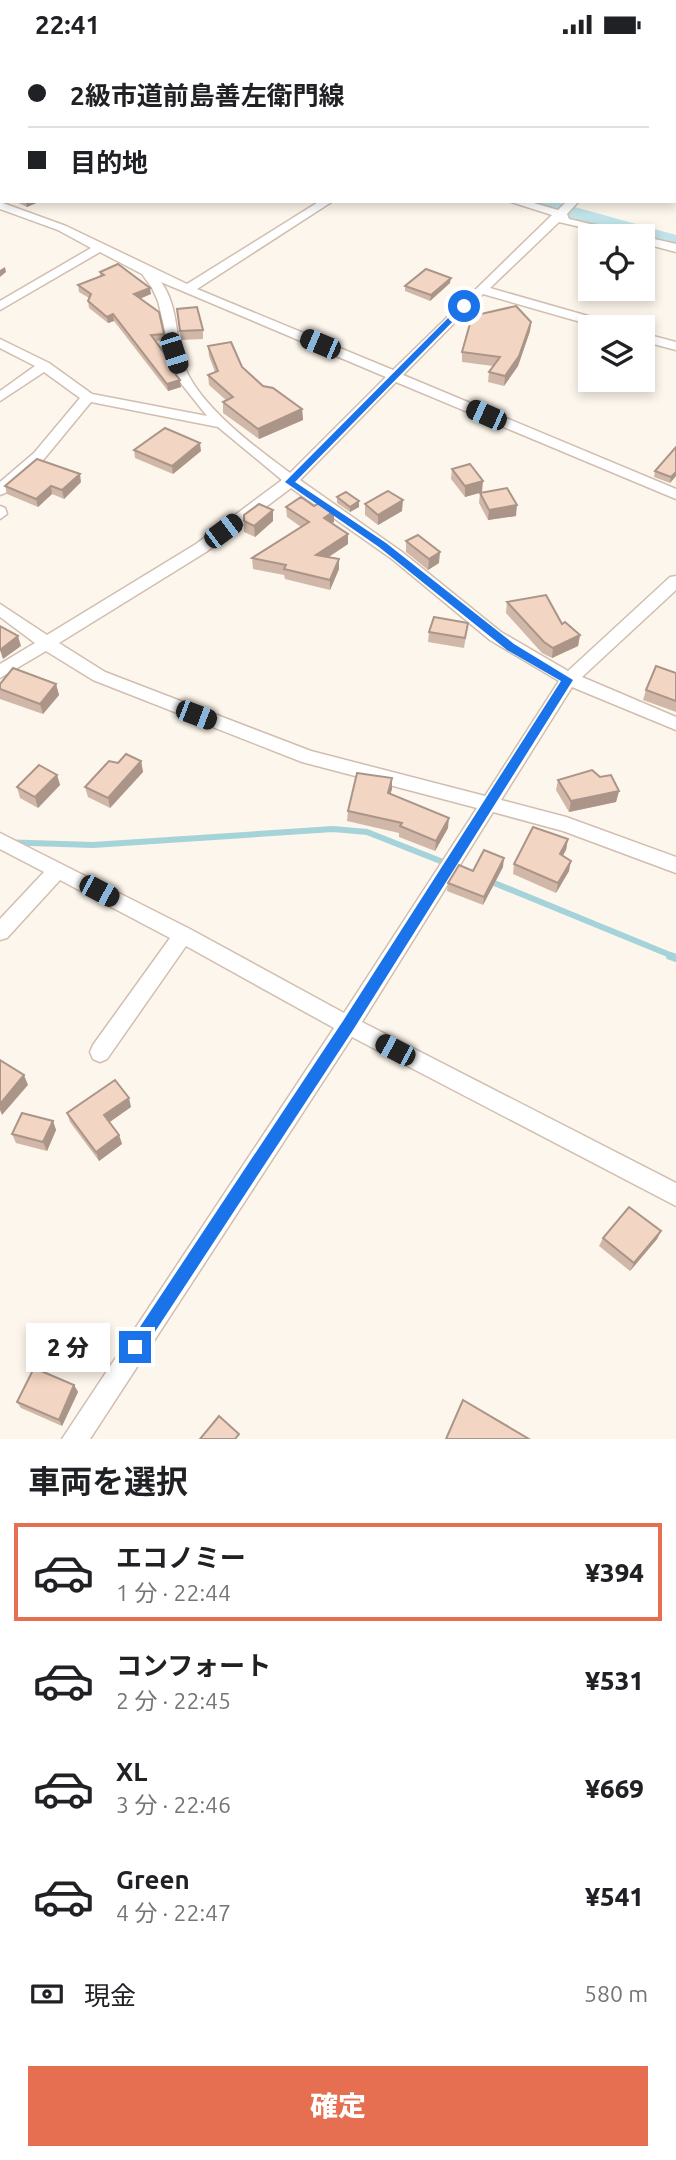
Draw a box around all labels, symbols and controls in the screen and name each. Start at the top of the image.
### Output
text: 22:41 [35,10,100,39]
text: 2級市道前島善左衛門線 [70,81,345,110]
text: 目的地 [70,148,148,177]
map controls [578,224,655,392]
button: locate [578,224,655,301]
route start [448,290,480,322]
button: layers [578,315,655,392]
car [297,326,344,362]
car [158,330,191,376]
car [463,397,510,433]
car [200,510,247,552]
car [173,698,220,732]
car [76,872,123,910]
car [372,1031,419,1069]
callout: 2 分 [26,1323,110,1371]
route end [119,1331,151,1363]
text: 2 分 [47,1335,89,1360]
text: 車両を選択 [28,1463,188,1499]
icon: car [32,1541,95,1604]
text: エコノミー [116,1543,246,1572]
text: ¥394 [585,1558,644,1587]
text: 1 分 · 22:44 [116,1580,231,1605]
icon: car [32,1649,95,1712]
text: コンフォート [116,1651,271,1680]
text: ¥531 [585,1666,644,1695]
text: 2 分 · 22:45 [116,1688,231,1713]
icon: car [32,1757,95,1820]
text: XL [116,1757,147,1786]
text: ¥669 [585,1774,644,1803]
text: 3 分 · 22:46 [116,1792,231,1817]
icon: car [32,1865,95,1928]
text: Green [116,1865,190,1894]
text: ¥541 [585,1882,644,1911]
text: 4 分 · 22:47 [116,1900,231,1925]
icon: cash [28,1975,66,2013]
text: 現金 [84,1981,136,2010]
text: 580 m [584,1981,648,2006]
button: 確定 [28,2066,648,2146]

